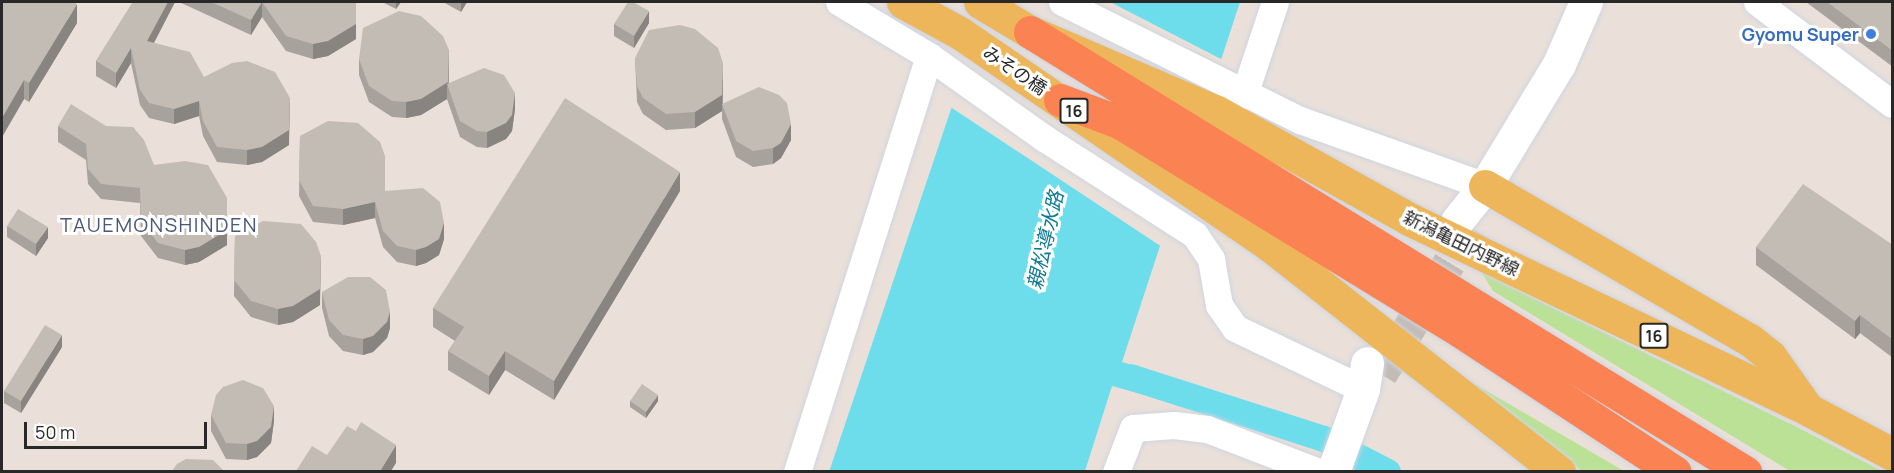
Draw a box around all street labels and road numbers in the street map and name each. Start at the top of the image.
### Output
street label: みその橋 [979,41,1051,99]
road number: 16 [1059,98,1089,124]
street label: 新潟亀田内野線 [1400,206,1522,280]
road number: 16 [1639,323,1669,349]

